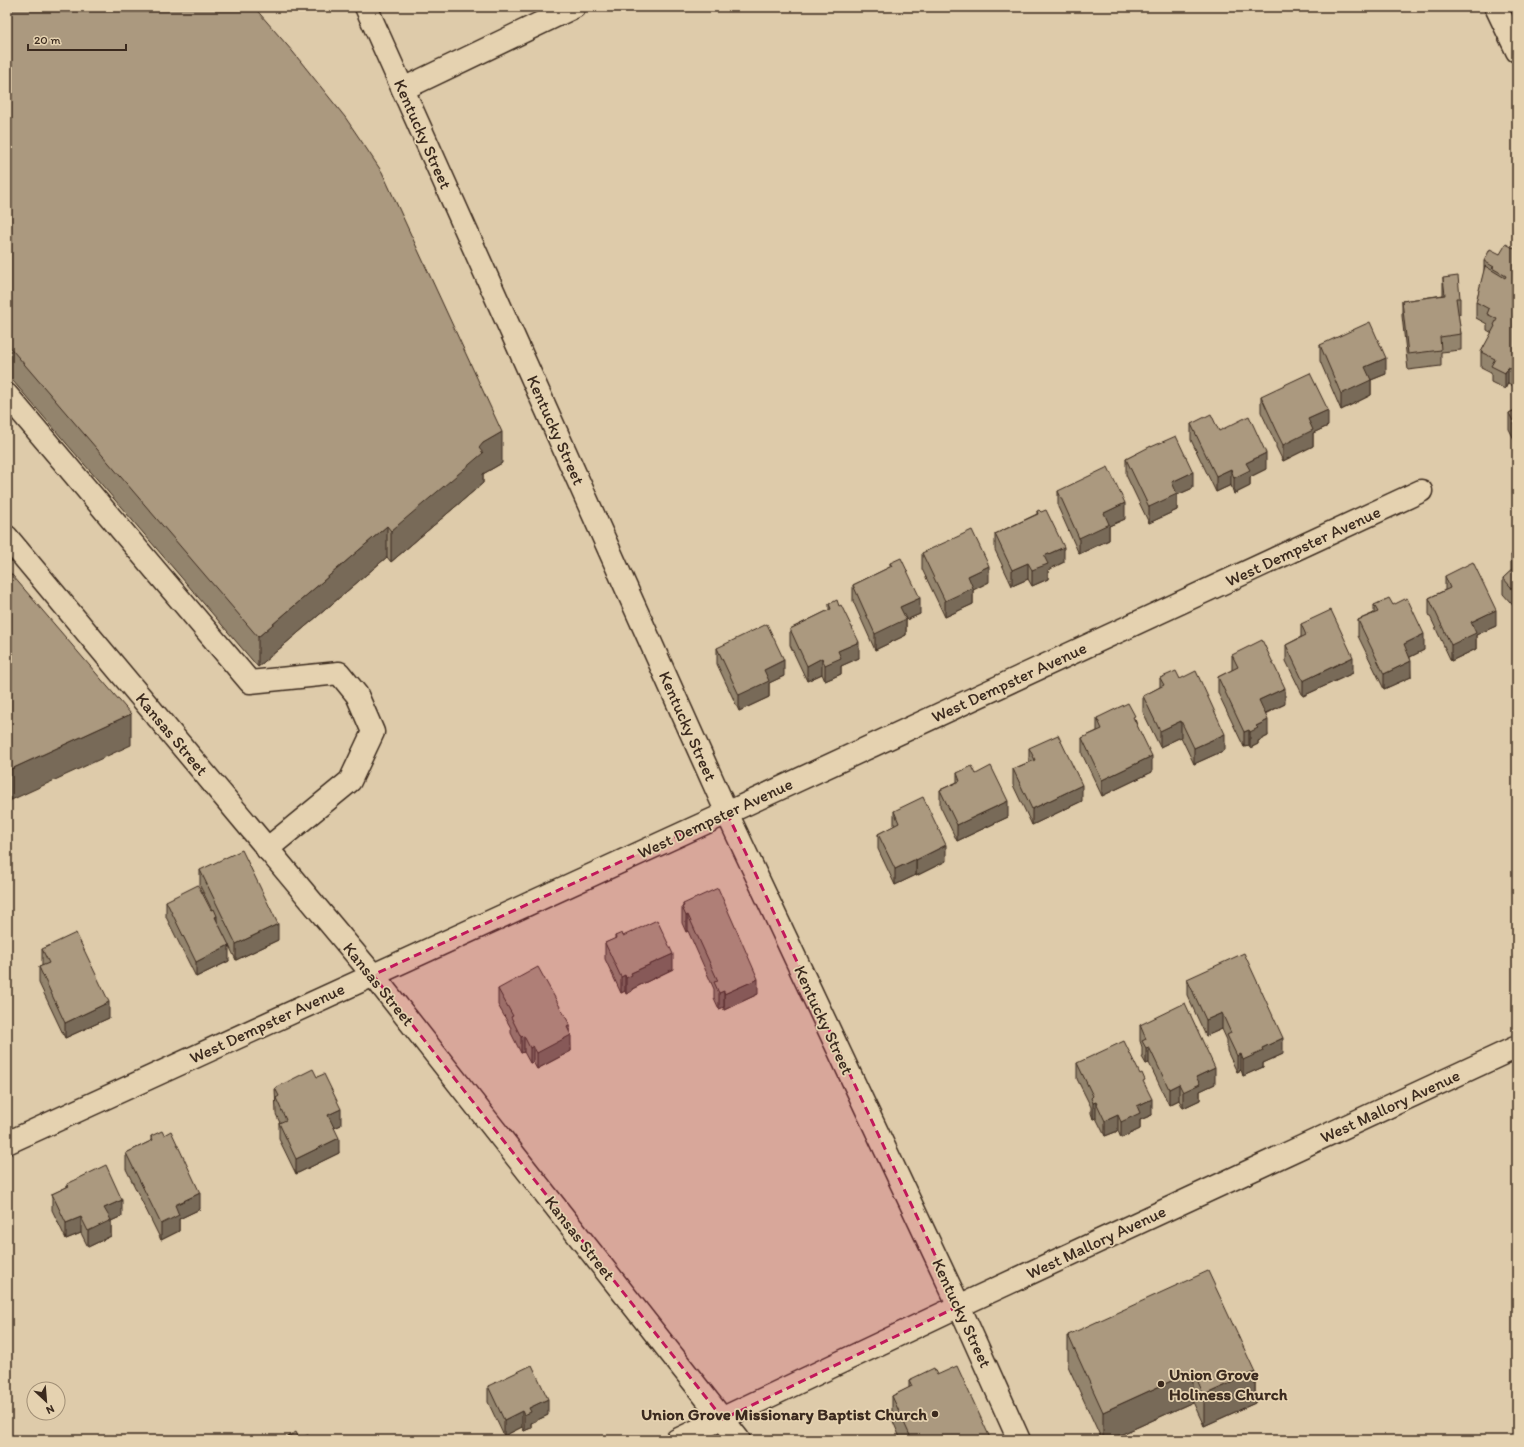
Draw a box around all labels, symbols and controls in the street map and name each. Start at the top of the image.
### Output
scale bar [28,26,126,52]
text: 20 m [34,33,61,47]
street label: Kentucky Street [390,76,456,193]
street label: Kentucky Street [523,372,589,489]
street label: West Dempster Avenue [1222,501,1384,591]
street label: West Dempster Avenue [928,637,1090,727]
street label: Kentucky Street [655,668,721,785]
street label: Kansas Street [132,689,212,779]
street label: West Dempster Avenue [634,773,796,863]
street label: Kansas Street [339,938,419,1030]
street label: Kentucky Street [790,962,858,1078]
street label: West Dempster Avenue [186,978,348,1068]
street label: West Mallory Avenue [1317,1065,1463,1147]
street label: Kansas Street [541,1192,619,1284]
street label: West Mallory Avenue [1023,1201,1169,1283]
street label: Kentucky Street [928,1255,996,1371]
place label: Union Grove Holiness Church [1169,1364,1288,1404]
marker: Union Grove Holiness Church [1156,1379,1166,1389]
north arrow [26,1381,66,1421]
text: N [44,1402,56,1417]
place label: Union Grove Missionary Baptist Church [641,1404,927,1425]
marker: Union Grove Missionary Baptist Church [930,1409,940,1419]

